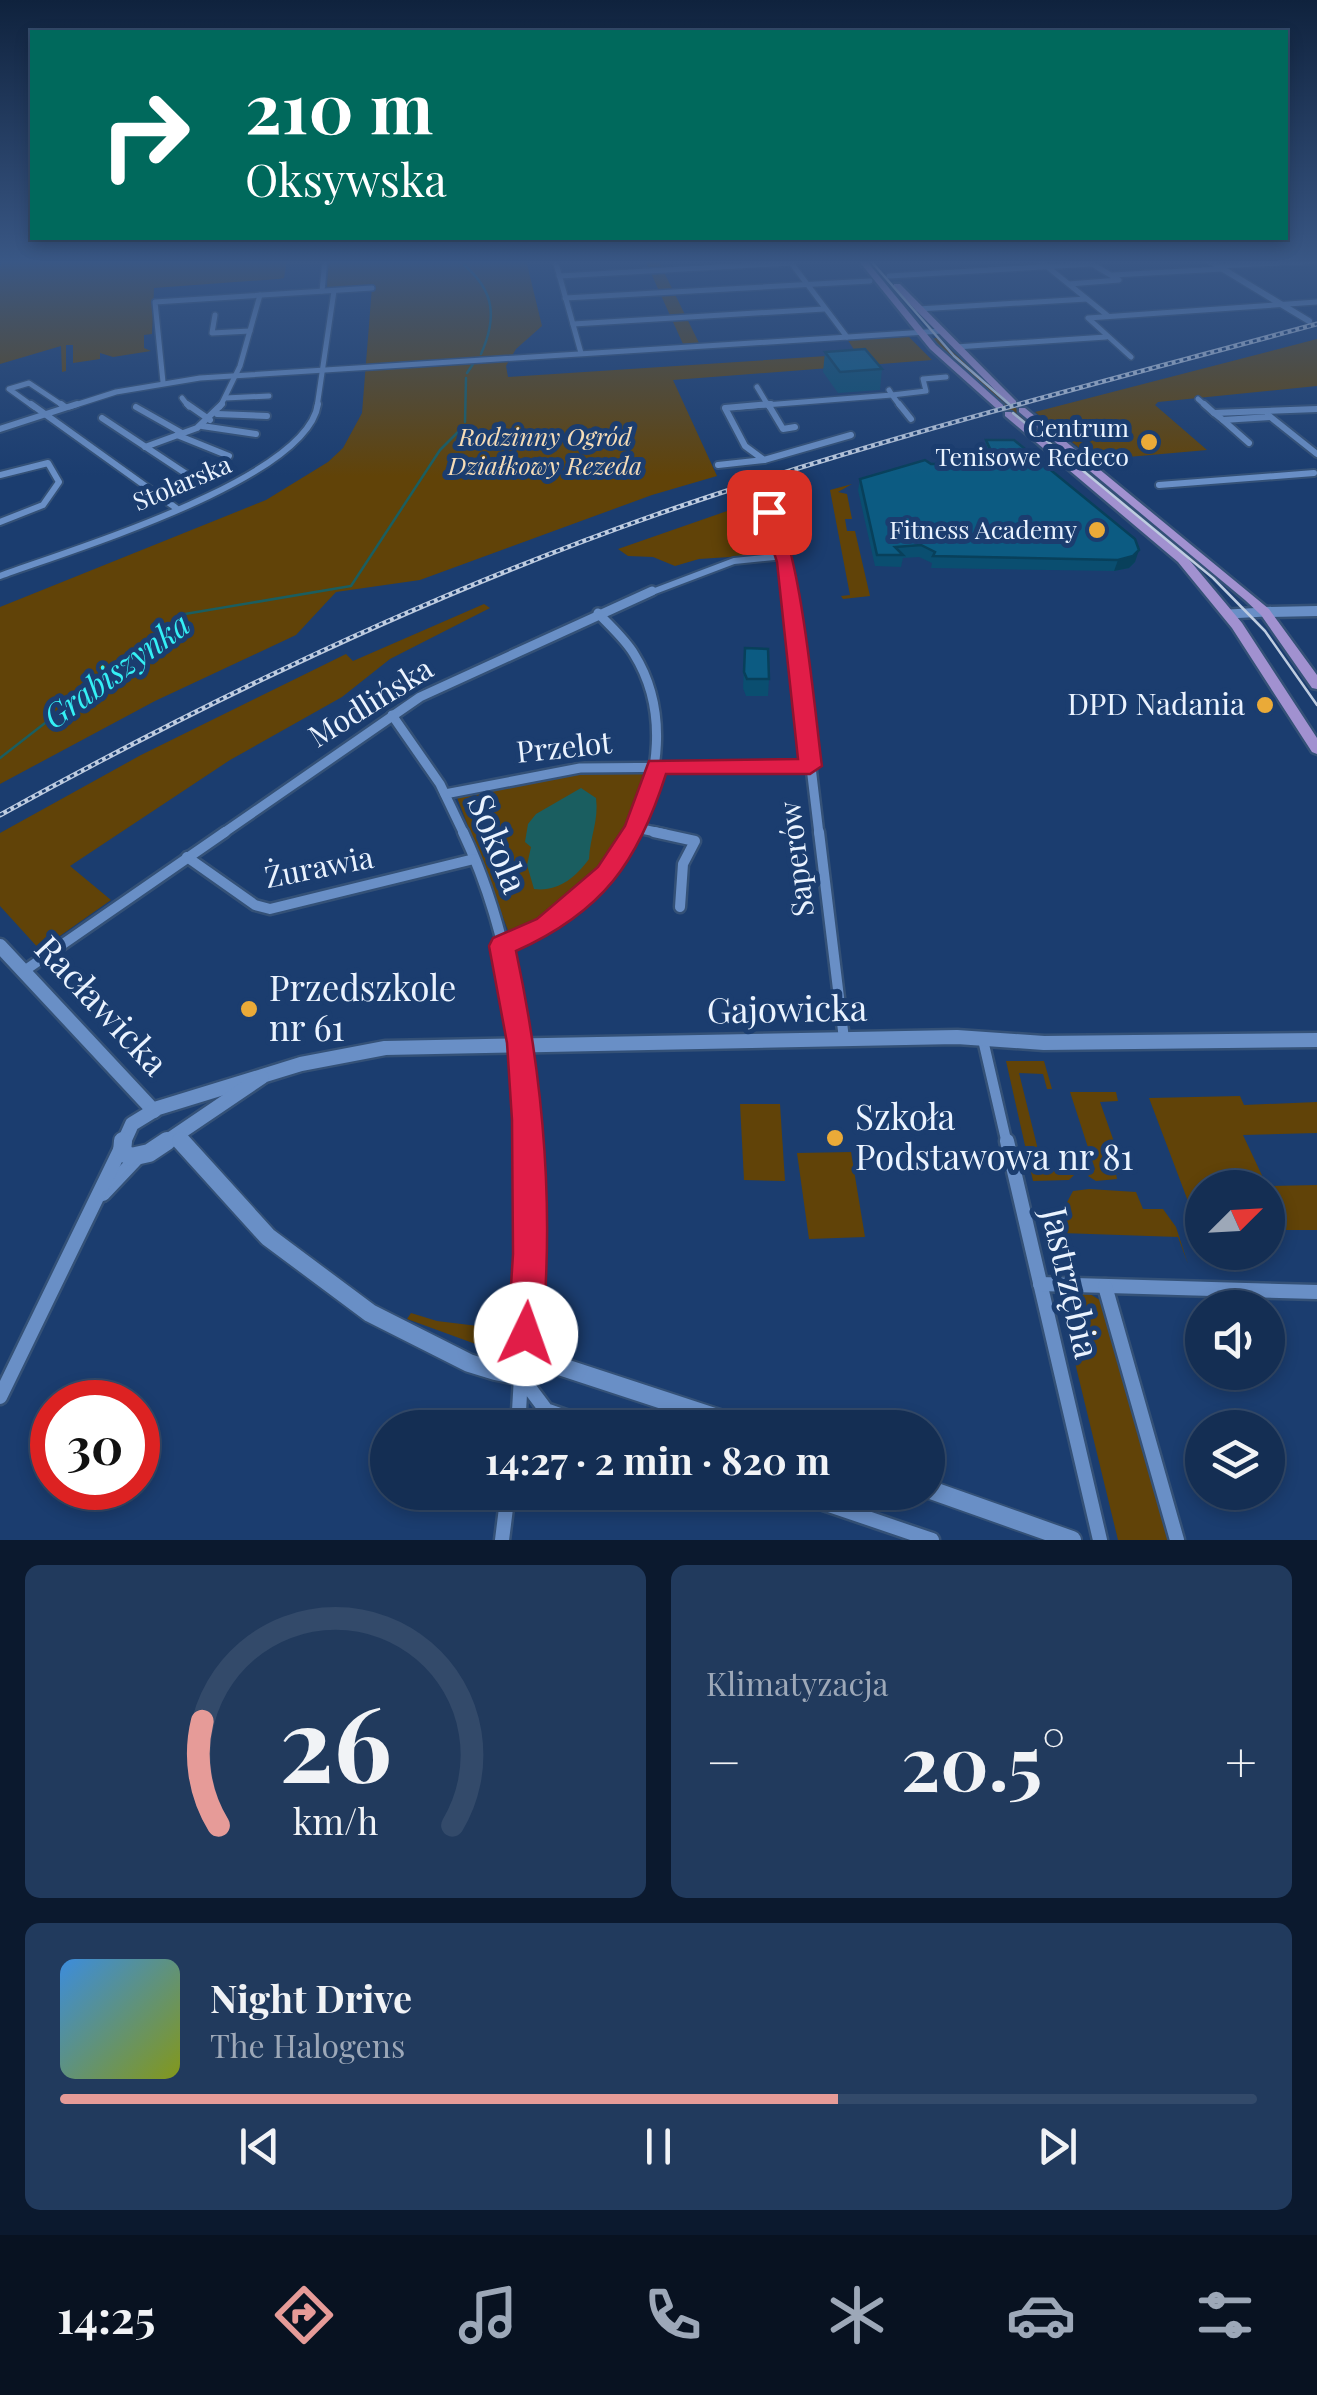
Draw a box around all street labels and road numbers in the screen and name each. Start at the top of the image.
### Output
street label: Stolarska [127,446,236,517]
street label: Modlińska [300,647,440,755]
street label: Przelot [514,721,614,771]
street label: Sokola [458,787,540,900]
street label: Saperów [768,798,822,919]
street label: Żurawia [261,836,376,896]
street label: Racławicka [26,924,180,1085]
street label: Gajowicka [706,983,868,1032]
street label: Jastrzębia [1032,1201,1113,1363]

